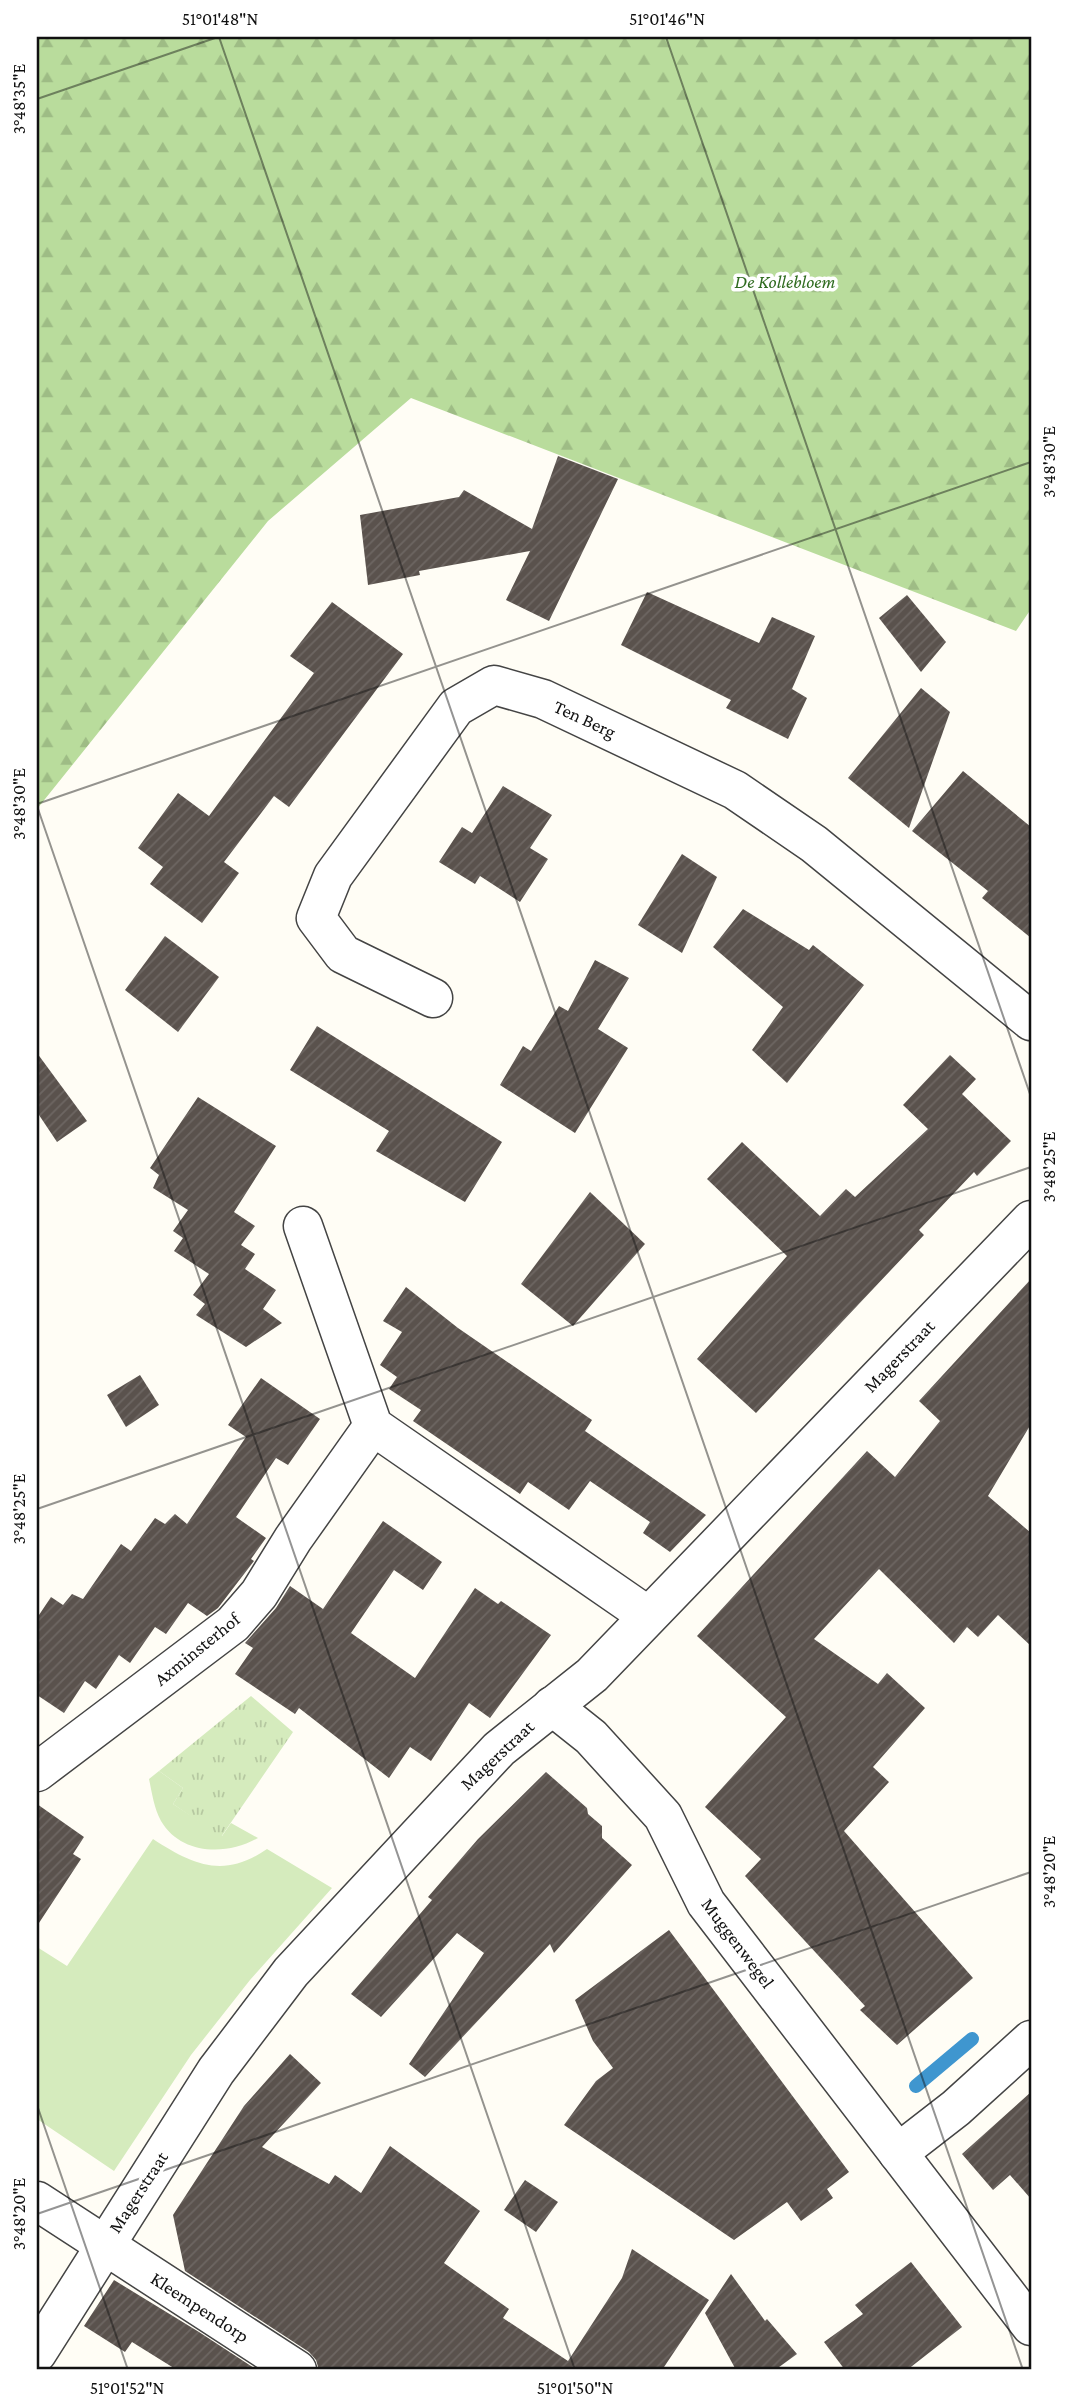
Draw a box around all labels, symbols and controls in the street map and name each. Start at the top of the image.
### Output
text: 51°01'48"N [182,9,258,29]
text: 51°01'46"N [629,9,705,29]
text: 3°48'35"E [9,63,29,134]
park label: De Kollebloem [735,271,836,292]
text: 3°48'30"E [1039,426,1059,498]
street label: Ten Berg [551,696,619,742]
text: 3°48'30"E [9,768,29,840]
text: 3°48'25"E [1039,1131,1059,1203]
street label: Magerstraat [859,1315,939,1397]
text: 3°48'25"E [9,1473,29,1545]
street label: Axminsterhof [150,1607,245,1690]
street label: Magerstraat [456,1715,539,1794]
text: 3°48'20"E [1039,1835,1059,1908]
street label: Muggenwegel [697,1894,779,1992]
street label: Magerstraat [104,2147,172,2237]
text: 3°48'20"E [9,2177,29,2250]
street label: Kleempendorp [147,2268,253,2346]
text: 51°01'52"N [90,2378,165,2398]
text: 51°01'50"N [537,2378,613,2398]

